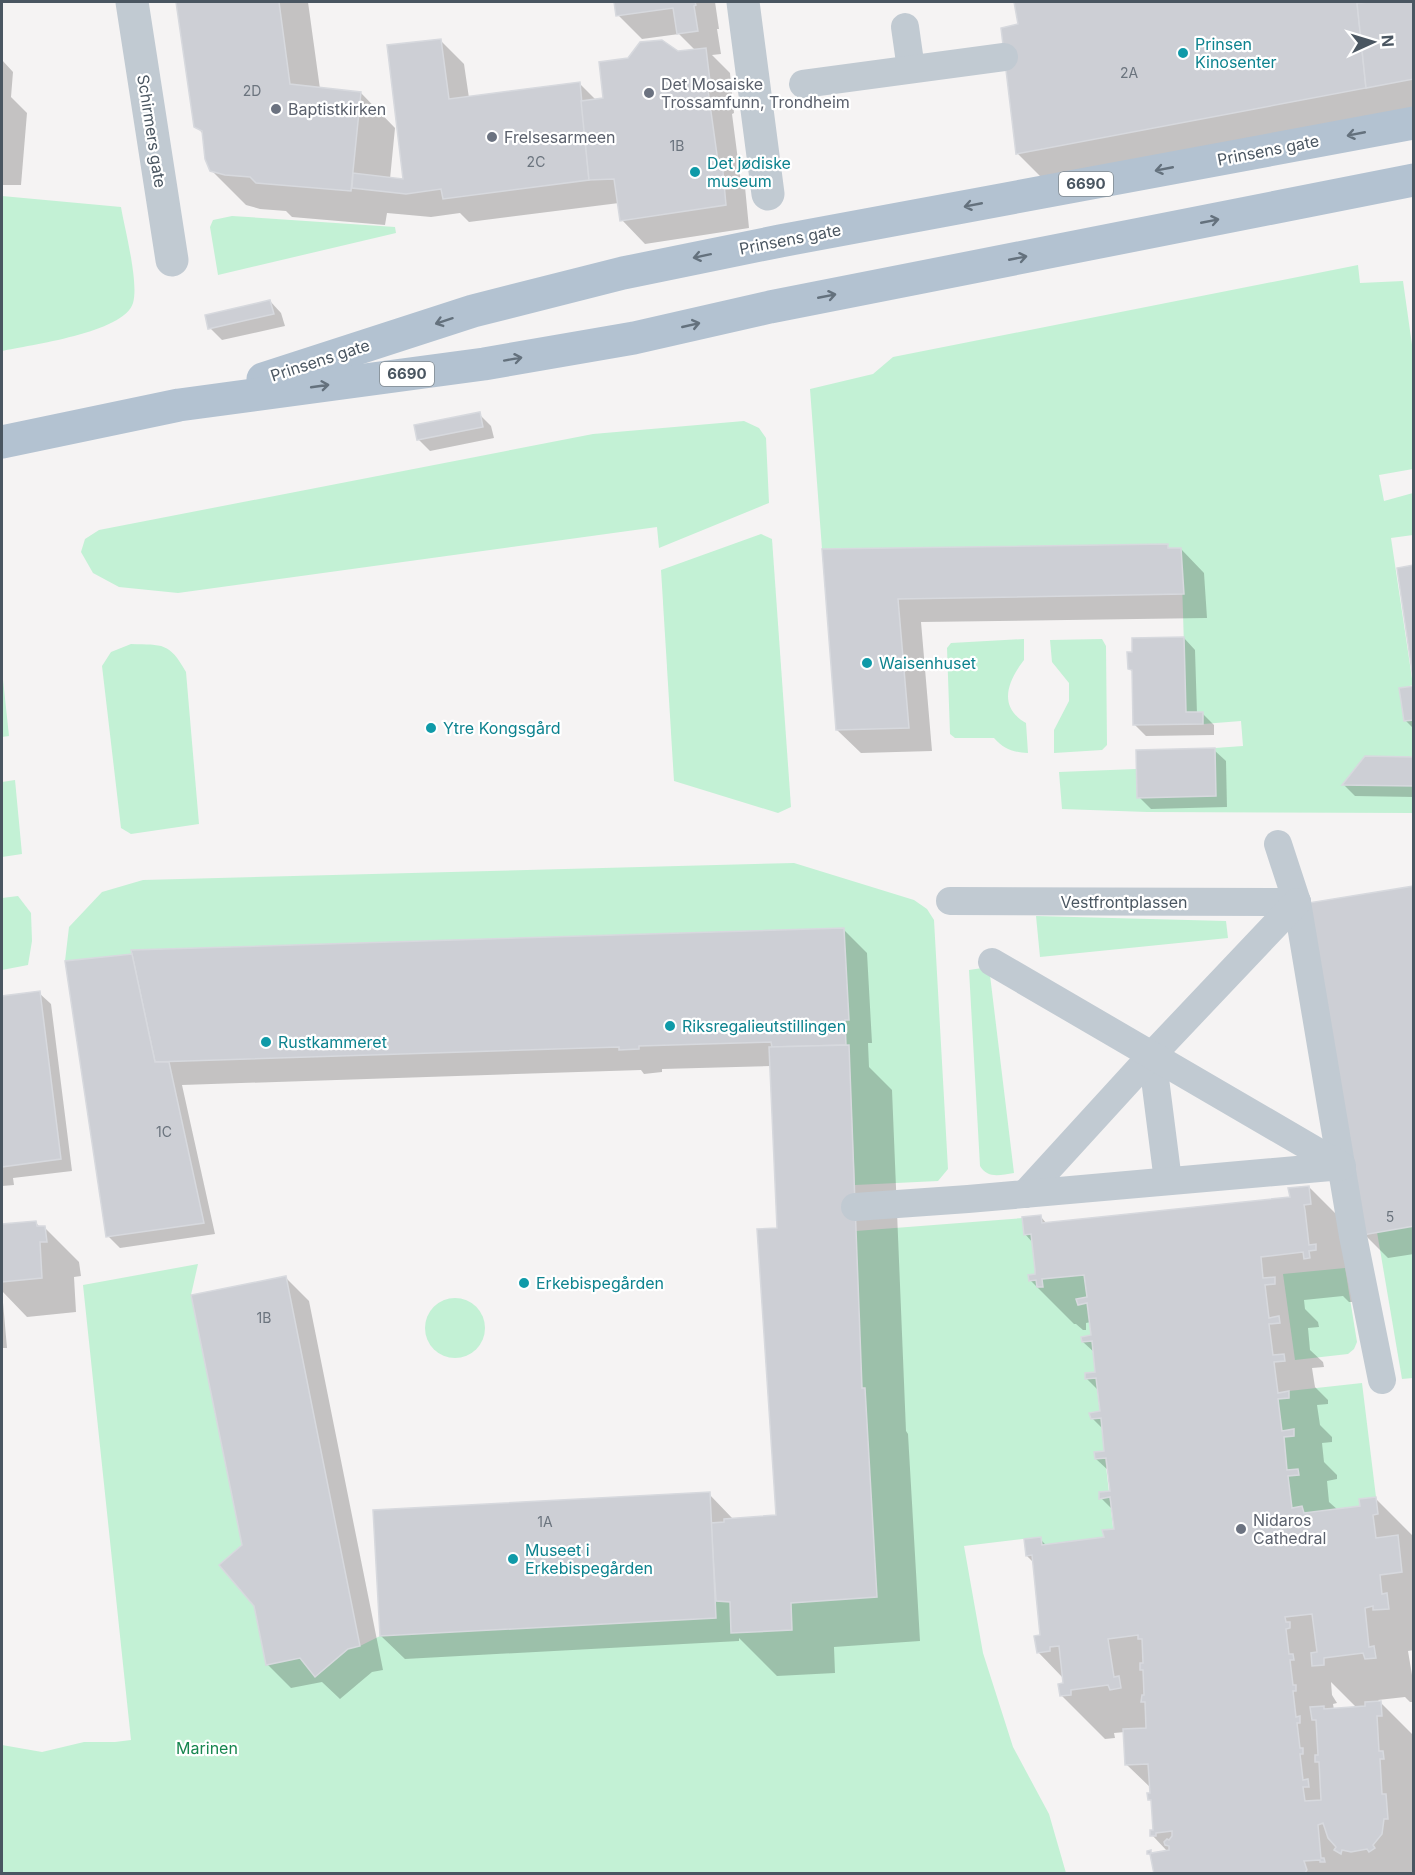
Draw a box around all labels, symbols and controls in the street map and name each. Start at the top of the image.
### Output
north arrow [1343,12,1403,72]
place label: Prinsen Kinosenter [1195,34,1277,72]
text: N [1378,34,1398,48]
marker: Prinsen Kinosenter [1176,46,1190,60]
house number: 2A [1120,64,1138,81]
street label: Schirmers gate [133,73,171,189]
place label: Det Mosaiske Trossamfunn, Trondheim [661,74,850,112]
house number: 2D [243,82,261,99]
marker: Det Mosaiske Trossamfunn, Trondheim [642,86,656,100]
place label: Baptistkirken [288,99,386,119]
marker: Baptistkirken [269,102,283,116]
place label: Frelsesarmeen [504,127,616,147]
one-way arrow [1347,128,1366,139]
marker: Frelsesarmeen [485,130,499,144]
street label: Prinsens gate [1215,130,1321,170]
house number: 1B [670,137,684,154]
house number: 2C [527,153,545,170]
place label: Det jødiske museum [707,153,791,191]
one-way arrow [1155,164,1175,175]
marker: Det jødiske museum [688,165,702,179]
road number: 6690 [1059,172,1113,196]
one-way arrow [963,200,983,211]
one-way arrow [1199,215,1219,226]
street label: Prinsens gate [737,219,843,259]
one-way arrow [693,251,712,262]
one-way arrow [1008,252,1028,263]
one-way arrow [817,290,836,301]
one-way arrow [435,316,454,327]
one-way arrow [681,319,700,331]
street label: Prinsens gate [268,335,372,385]
one-way arrow [503,353,523,364]
road number: 6690 [380,362,434,386]
one-way arrow [310,380,330,391]
place label: Waisenhuset [879,653,976,673]
marker: Waisenhuset [860,656,874,670]
place label: Ytre Kongsgård [443,718,560,738]
marker: Ytre Kongsgård [424,721,438,735]
street label: Vestfrontplassen [1060,892,1188,912]
place label: Riksregalieutstillingen [682,1016,846,1036]
marker: Riksregalieutstillingen [663,1019,677,1033]
place label: Rustkammeret [278,1032,387,1052]
marker: Rustkammeret [259,1035,273,1049]
house number: 1C [156,1123,172,1140]
house number: 5 [1386,1208,1394,1225]
place label: Erkebispegården [536,1273,664,1293]
marker: Erkebispegården [517,1276,531,1290]
house number: 1B [257,1309,271,1326]
place label: Nidaros Cathedral [1253,1510,1326,1548]
house number: 1A [537,1513,553,1530]
marker: Nidaros Cathedral [1234,1522,1248,1536]
place label: Museet i Erkebispegården [525,1540,653,1578]
marker: Museet i Erkebispegården [506,1552,520,1566]
park label: Marinen [176,1738,238,1758]

